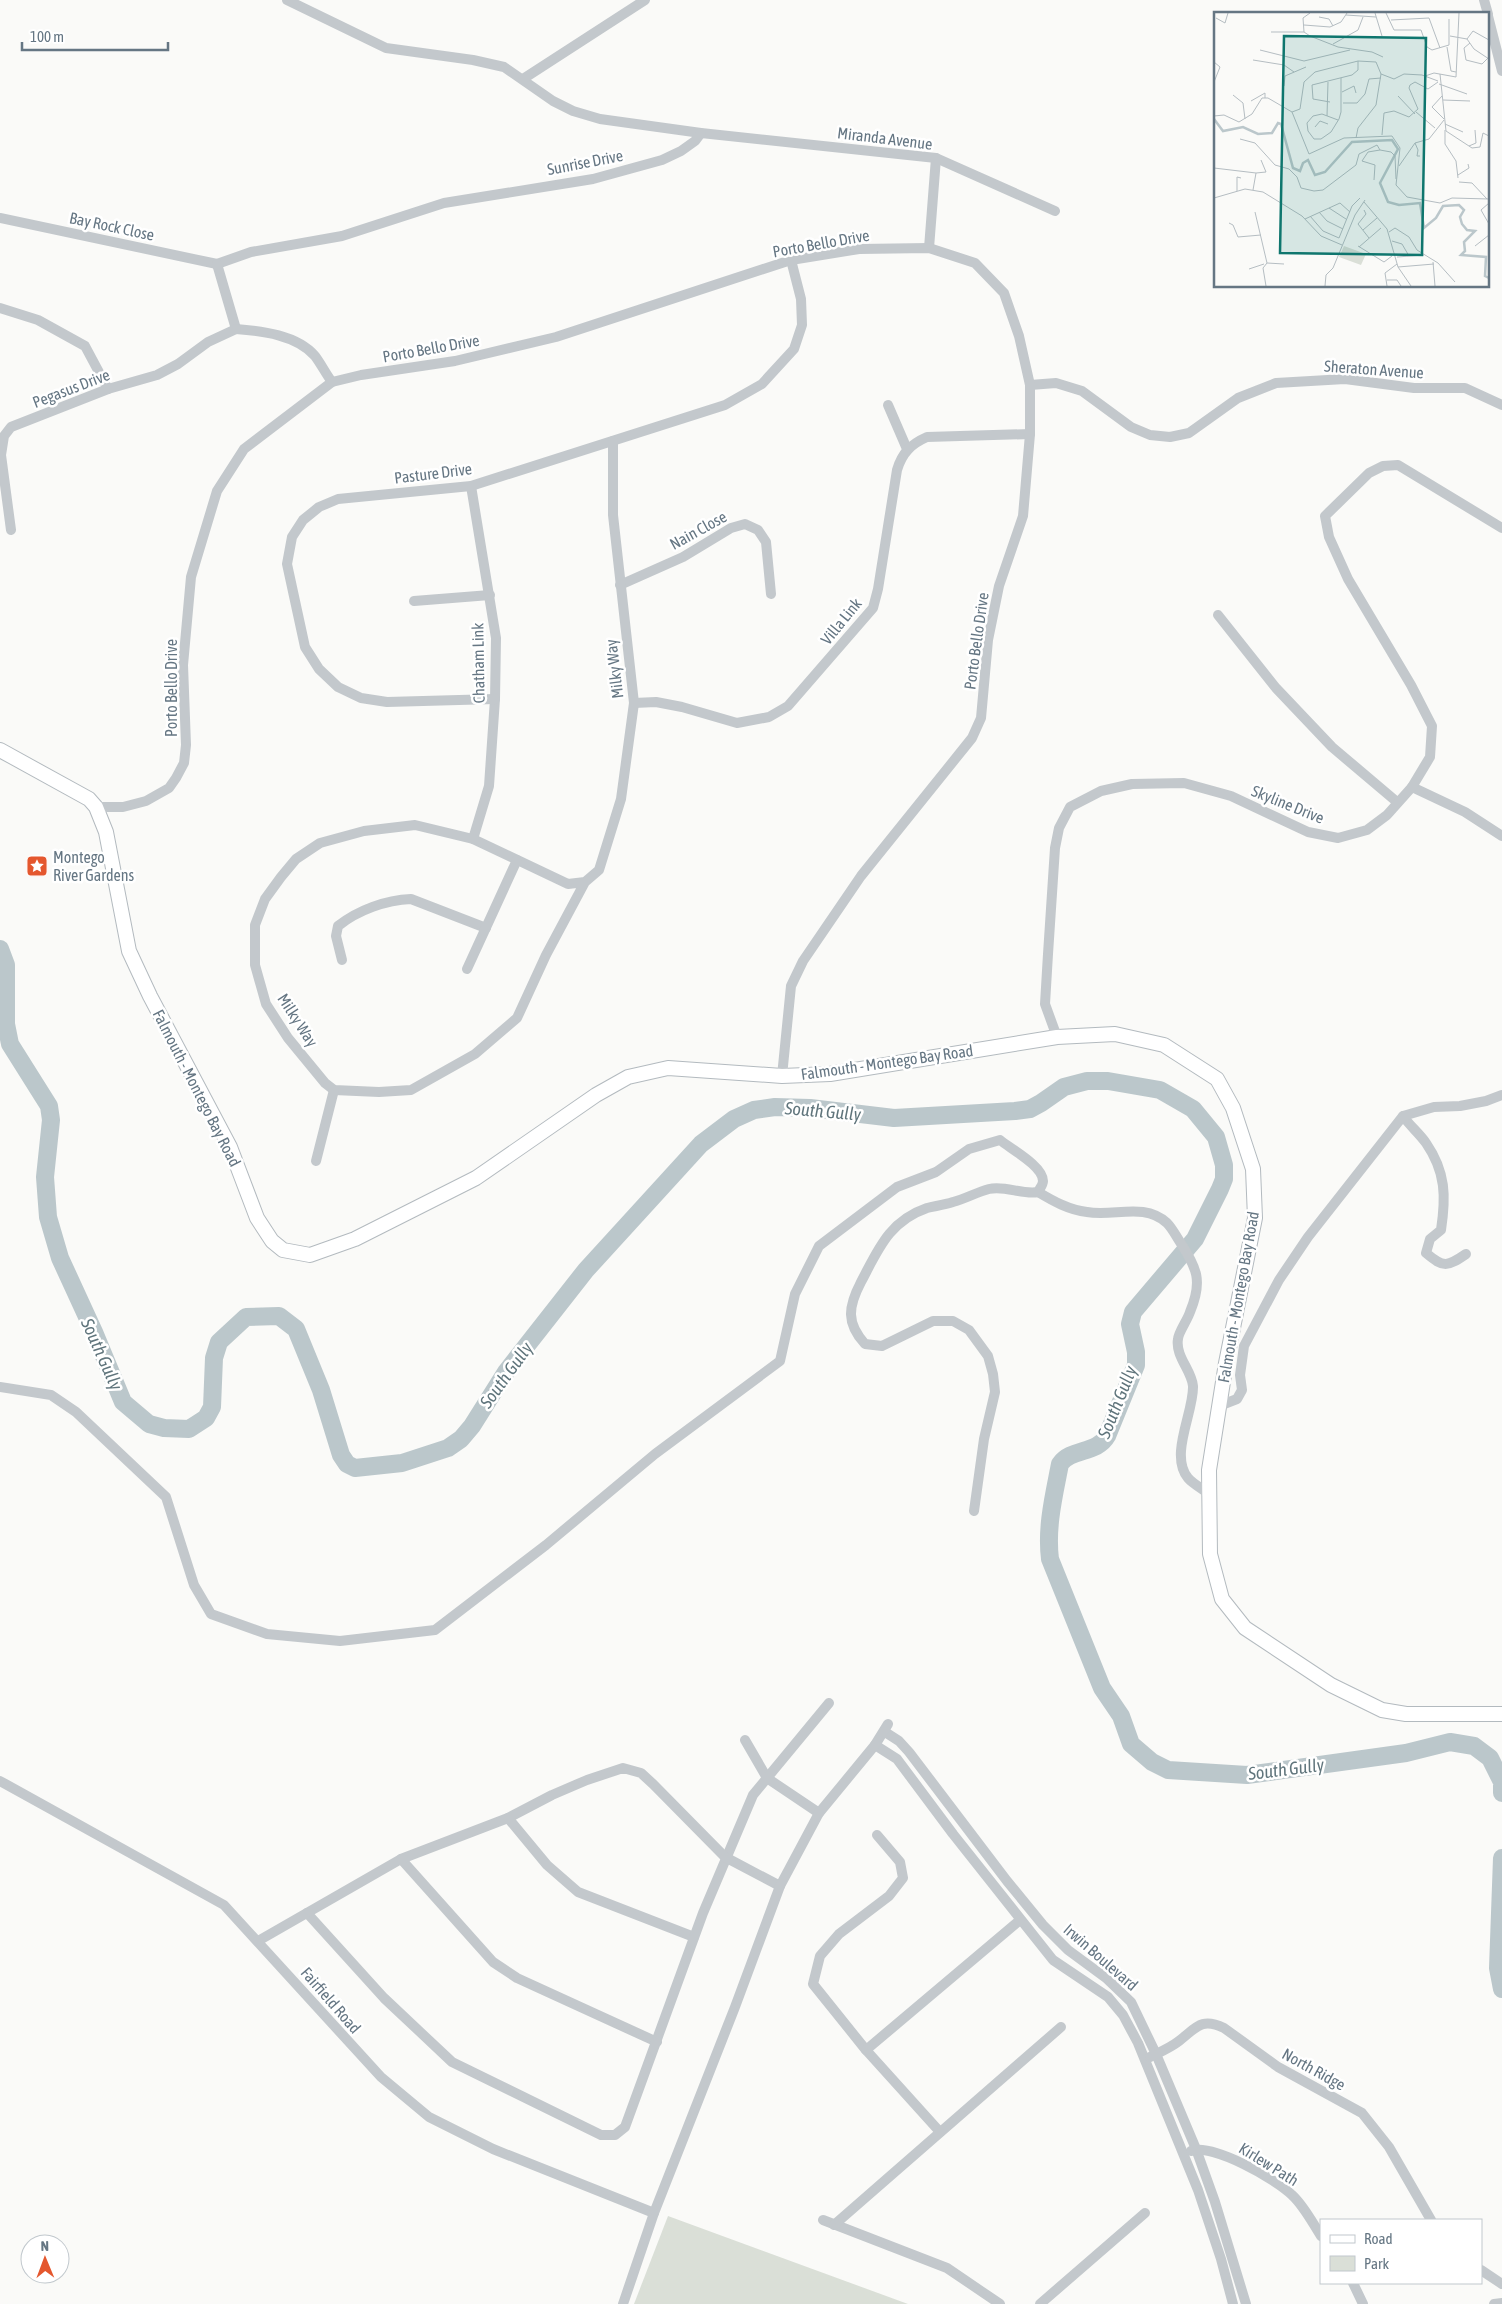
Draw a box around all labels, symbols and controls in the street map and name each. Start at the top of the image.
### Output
inset map [1214,12,1490,288]
scale bar [22,20,169,52]
text: 100 m [30,28,64,45]
street label: Miranda Avenue [837,123,933,153]
street label: Sunrise Drive [546,146,624,178]
street label: Bay Rock Close [68,208,156,245]
street label: Porto Bello Drive [771,226,871,260]
street label: Porto Bello Drive [381,331,481,365]
street label: Sheraton Avenue [1324,357,1424,381]
street label: Pegasus Drive [30,365,112,412]
street label: Pasture Drive [393,459,473,487]
street label: Nain Close [666,507,730,553]
street label: Porto Bello Drive [960,591,992,691]
street label: Villa Link [817,594,865,648]
street label: Chatham Link [468,623,488,703]
street label: Milky Way [601,638,628,700]
street label: Porto Bello Drive [162,639,180,737]
street label: Skyline Drive [1249,781,1327,828]
place label: Montego River Gardens [53,848,135,884]
place icon: Montego River Gardens [25,854,49,878]
street label: Milky Way [273,990,322,1051]
street label: Falmouth - Montego Bay Road [149,1007,244,1170]
street label: Falmouth - Montego Bay Road [800,1041,974,1084]
water label: South Gully [783,1097,862,1125]
street label: Falmouth - Montego Bay Road [1214,1210,1263,1384]
water label: South Gully [77,1314,127,1394]
water label: South Gully [475,1338,537,1413]
water label: South Gully [1093,1362,1141,1442]
water label: South Gully [1246,1754,1326,1784]
street label: Irwin Boulevard [1060,1920,1142,1994]
street label: Fairfield Road [297,1963,365,2037]
street label: North Ridge [1279,2044,1349,2095]
street label: Kirlew Path [1236,2139,1302,2189]
legend [1320,2219,1482,2284]
text: Road [1364,2230,1393,2247]
north arrow [20,2234,70,2284]
text: N [41,2238,49,2254]
text: Park [1364,2255,1389,2272]

